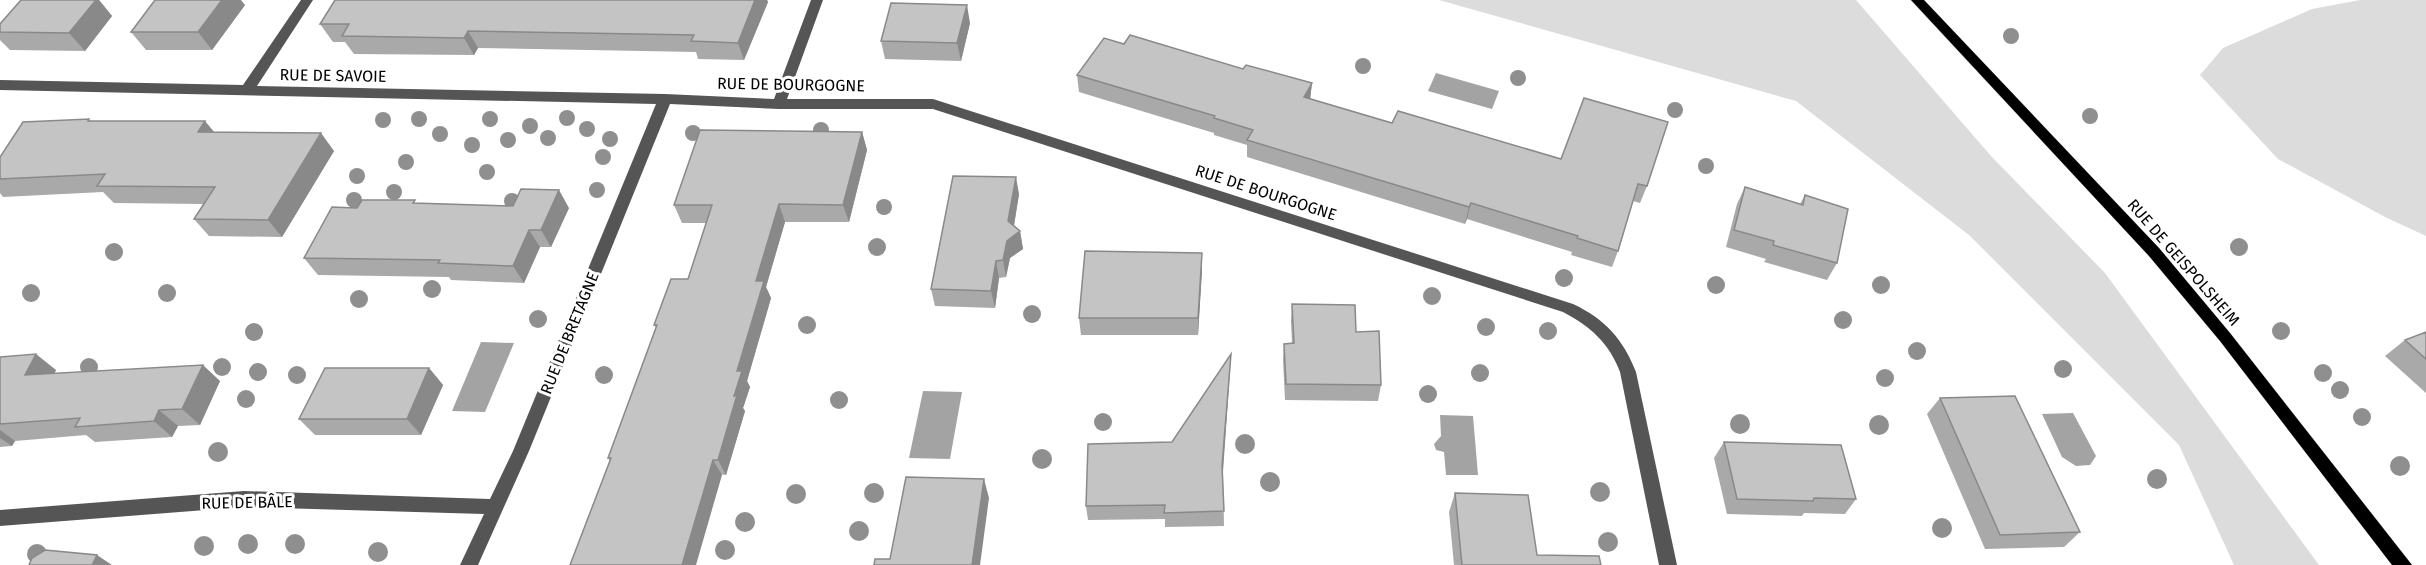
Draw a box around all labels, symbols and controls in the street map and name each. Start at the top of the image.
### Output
street label: RUE DE SAVOIE [279,65,387,86]
street label: RUE DE BOURGOGNE [717,74,865,95]
street label: RUE DE BOURGOGNE [1193,161,1339,224]
street label: RUE DE GEISPOLSHEIM [2123,195,2244,330]
street label: RUE DE BRETAGNE [536,269,603,397]
street label: RUE DE BÂLE [201,491,293,513]

